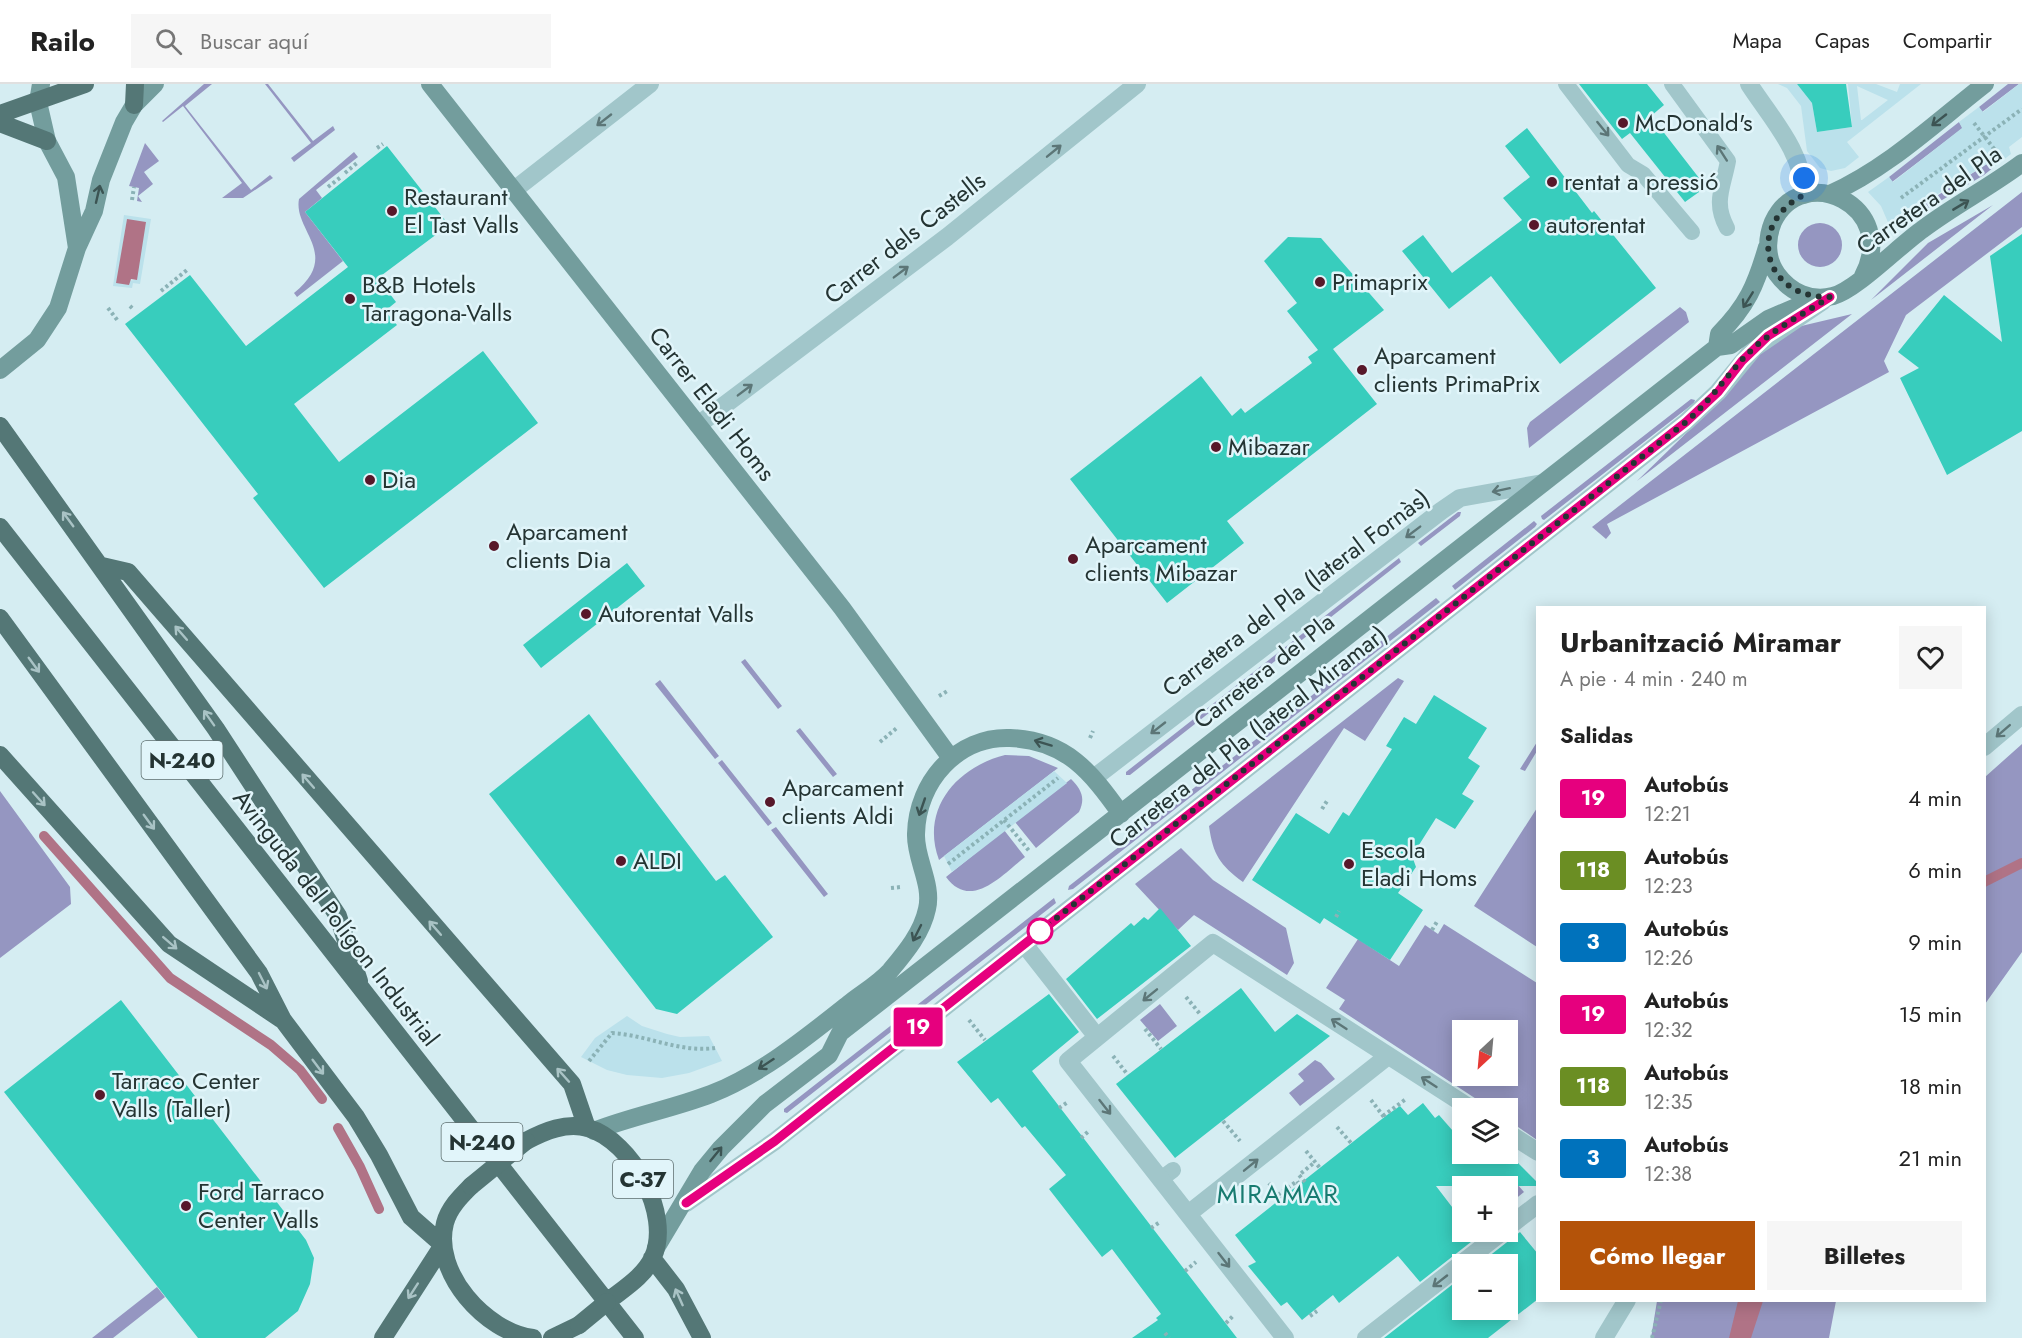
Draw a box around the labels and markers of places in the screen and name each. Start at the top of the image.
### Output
place label: McDonald's [1635,105,1753,140]
marker: McDonald's [1616,116,1630,130]
place label: rentat a pressió [1564,164,1718,199]
marker: rentat a pressió [1545,175,1559,189]
place label: Restaurant El Tast Valls [404,179,519,242]
marker: Restaurant El Tast Valls [385,204,399,218]
place label: autorentat [1546,207,1645,242]
marker: autorentat [1527,218,1541,232]
place label: Primaprix [1332,264,1429,299]
place label: B&B Hotels Tarragona-Valls [362,267,512,330]
marker: Primaprix [1313,275,1327,289]
marker: B&B Hotels Tarragona-Valls [343,292,357,306]
place label: Aparcament clients PrimaPrix [1374,338,1540,401]
marker: Aparcament clients PrimaPrix [1355,363,1369,377]
place label: Mibazar [1228,429,1310,464]
marker: Mibazar [1209,440,1223,454]
place label: Dia [382,462,416,497]
marker: Dia [363,473,377,487]
place label: Aparcament clients Dia [506,514,628,577]
place label: Aparcament clients Mibazar [1085,527,1238,590]
marker: Aparcament clients Dia [487,539,501,553]
marker: Aparcament clients Mibazar [1066,552,1080,566]
place label: Autorentat Valls [598,596,754,631]
marker: Autorentat Valls [579,607,593,621]
place label: Aparcament clients Aldi [782,770,904,833]
marker: Aparcament clients Aldi [763,795,777,809]
place label: Escola Eladi Homs [1361,832,1477,895]
place label: ALDI [633,843,682,878]
marker: ALDI [614,854,628,868]
marker: Escola Eladi Homs [1342,857,1356,871]
unlabelled marker [1027,918,1053,944]
place label: Tarraco Center Valls (Taller) [112,1063,261,1126]
marker: Tarraco Center Valls (Taller) [93,1088,107,1102]
place label: Ford Tarraco Center Valls [198,1174,324,1237]
marker: Ford Tarraco Center Valls [179,1199,193,1213]

